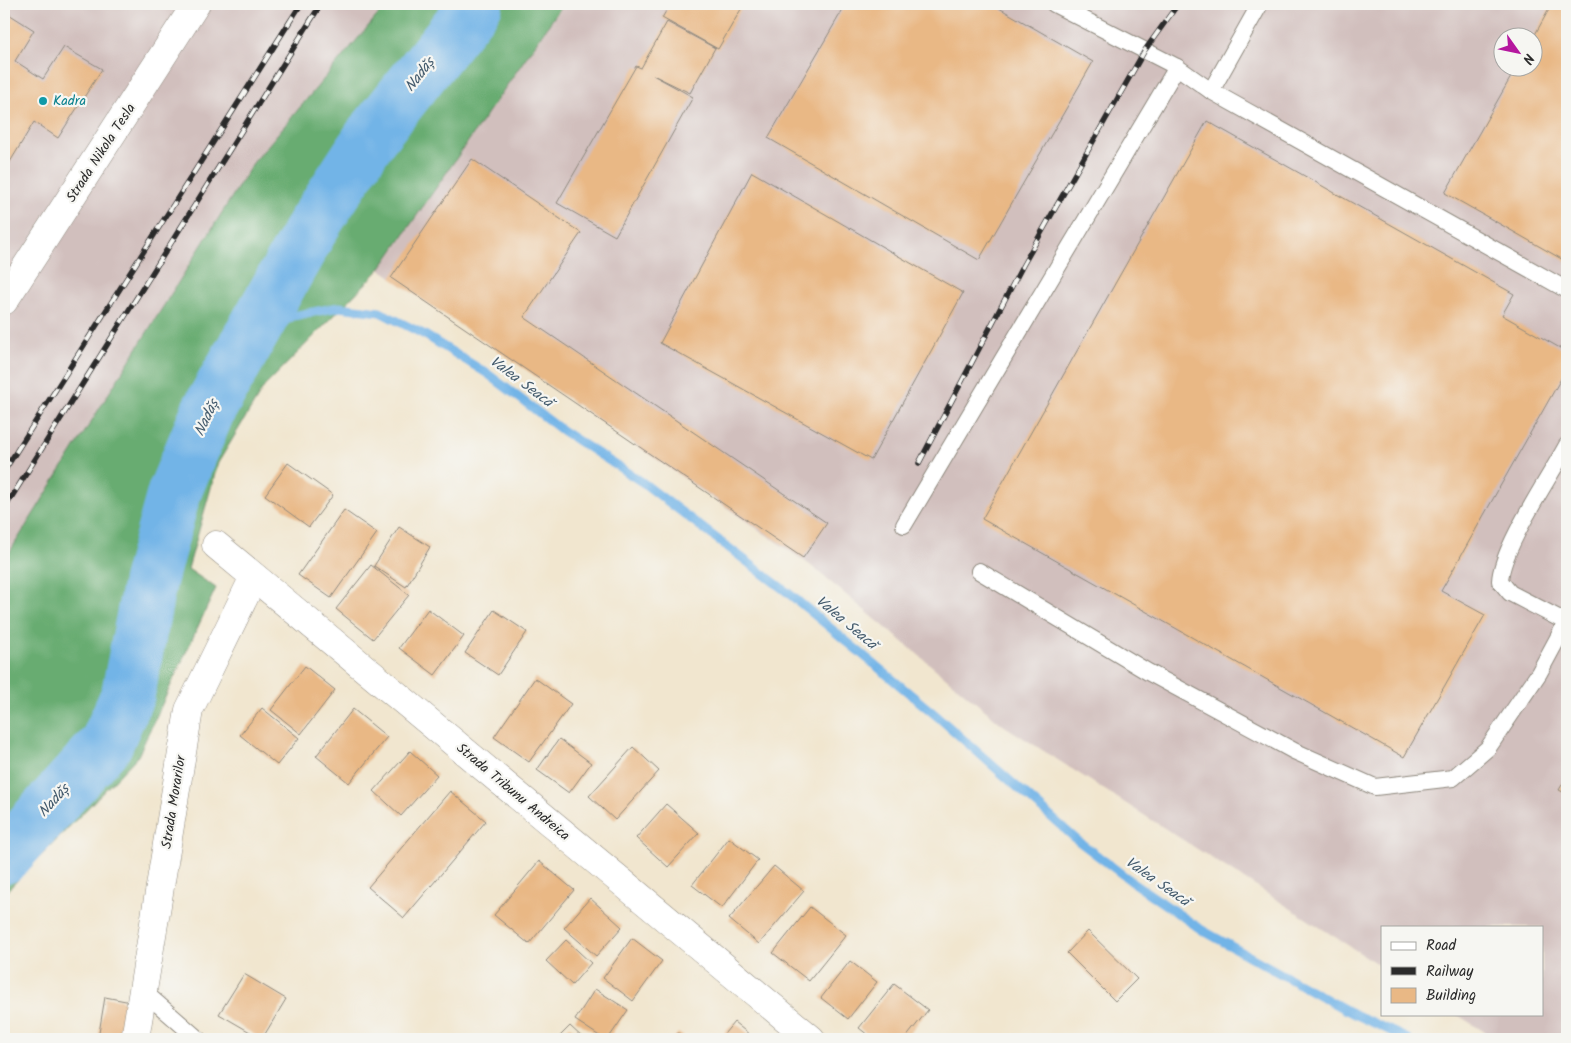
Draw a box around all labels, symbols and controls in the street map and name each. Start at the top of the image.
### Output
north arrow [1494,28,1544,78]
text: N [1516,49,1540,68]
water label: Nadăș [399,51,442,97]
place label: Kadra [53,90,86,112]
marker: Kadra [37,95,49,107]
street label: Strada Nikola Tesla [61,99,141,207]
water label: Valea Seacă [484,350,561,416]
water label: Nadăș [188,394,227,440]
water label: Valea Seacă [810,590,885,658]
street label: Strada Tribunu Andreica [451,738,575,846]
street label: Strada Morarilor [156,752,192,850]
water label: Nadăș [32,778,77,823]
water label: Valea Seacă [1120,851,1197,915]
legend [1381,926,1544,1016]
text: Road [1426,934,1457,958]
text: Railway [1426,960,1474,984]
text: Building [1426,984,1476,1008]

